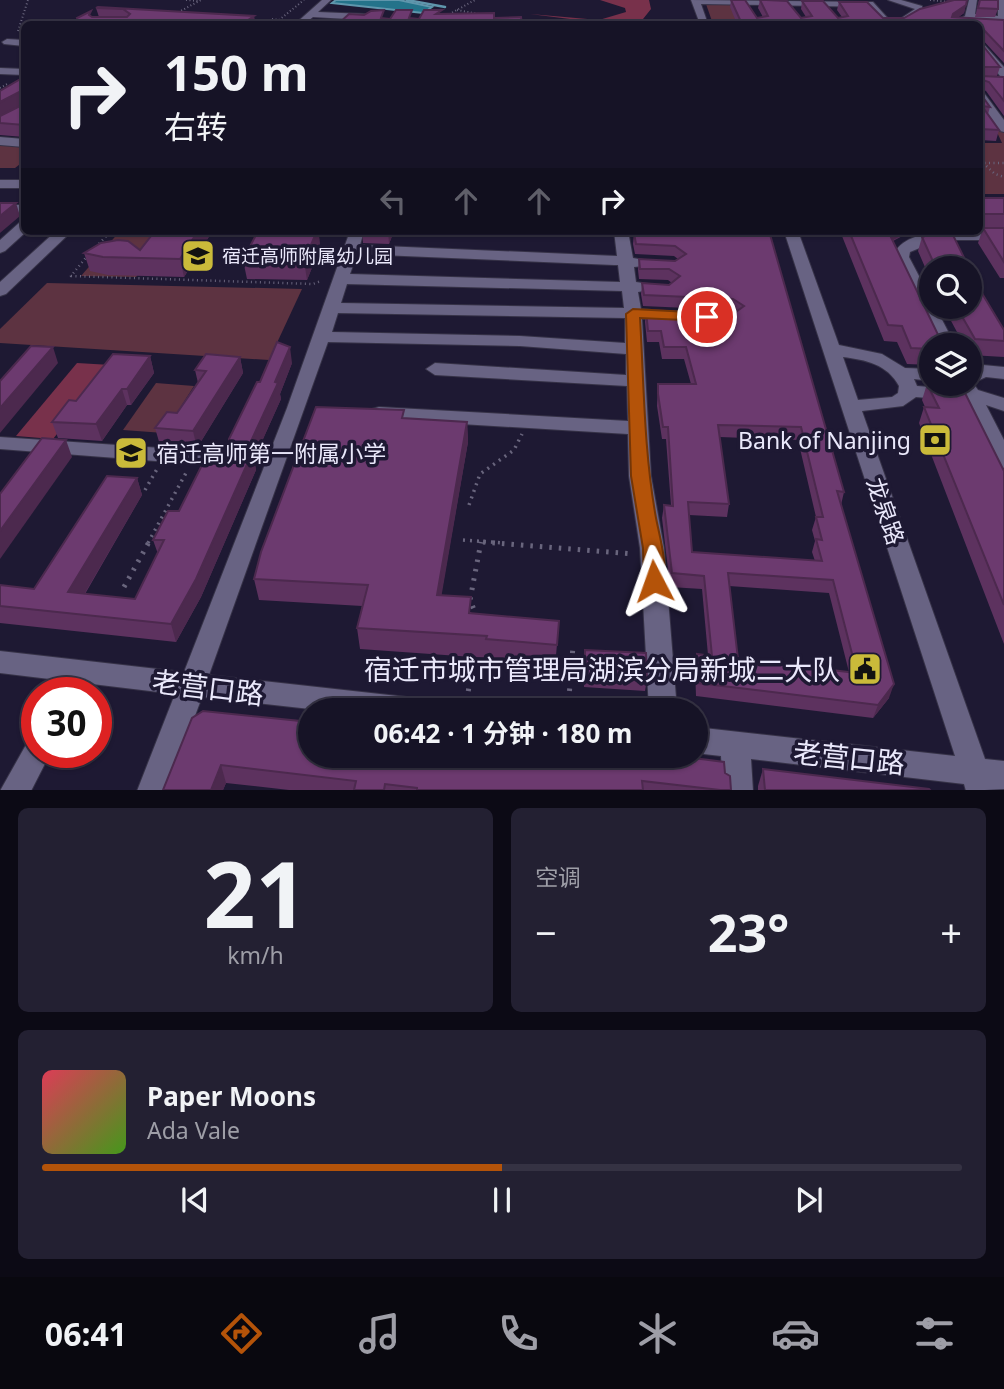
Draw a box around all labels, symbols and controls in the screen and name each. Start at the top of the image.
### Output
text: 150 m [164,39,309,105]
icon: right [49,49,140,140]
text: 右转 [164,105,228,148]
icon: left [374,182,412,220]
icon: ahead [447,182,485,220]
icon: ahead [520,182,558,220]
icon: right [593,182,631,220]
school or university icon: 宿迁高师附属幼儿园 [179,237,217,275]
place label: 宿迁高师附属幼儿园 [222,243,393,269]
map controls [919,256,982,396]
button: search [919,256,982,319]
pin [677,287,737,347]
icon: arrive [688,298,726,336]
button: layers [919,333,982,396]
bank icon: Bank of Nanjing [916,421,954,459]
place label: Bank of Nanjing [738,424,911,456]
school or university icon: 宿迁高师第一附属小学 [112,434,150,472]
place label: 宿迁高师第一附属小学 [156,437,386,469]
street label: 龙泉路 [860,473,912,549]
position arrow [617,544,691,618]
place label: 宿迁市城市管理局湖滨分局新城二大队 [364,650,840,688]
public building icon: 宿迁市城市管理局湖滨分局新城二大队 [846,650,884,688]
street label: 老营口路 [150,661,266,713]
speed limit sign: 30 [21,677,112,768]
text: 06:42 · 1 分钟 · 180 m [374,715,632,751]
street label: 老营口路 [791,732,907,782]
text: 21 [203,831,308,955]
text: 空调 [535,861,581,893]
text: 23° [708,896,789,967]
text: − [535,906,557,958]
text: + [940,906,962,958]
text: km/h [227,939,284,971]
text: Paper Moons [147,1078,316,1114]
text: Ada Vale [147,1114,240,1146]
icon: previous [176,1181,214,1219]
icon: pause [483,1181,521,1219]
icon: next [790,1181,828,1219]
icon: directions [217,1309,266,1358]
icon: music [355,1309,404,1358]
icon: phone [494,1309,543,1358]
icon: climate [633,1309,682,1358]
icon: car [771,1309,820,1358]
icon: filters [910,1309,959,1358]
text: 06:41 [45,1312,127,1355]

